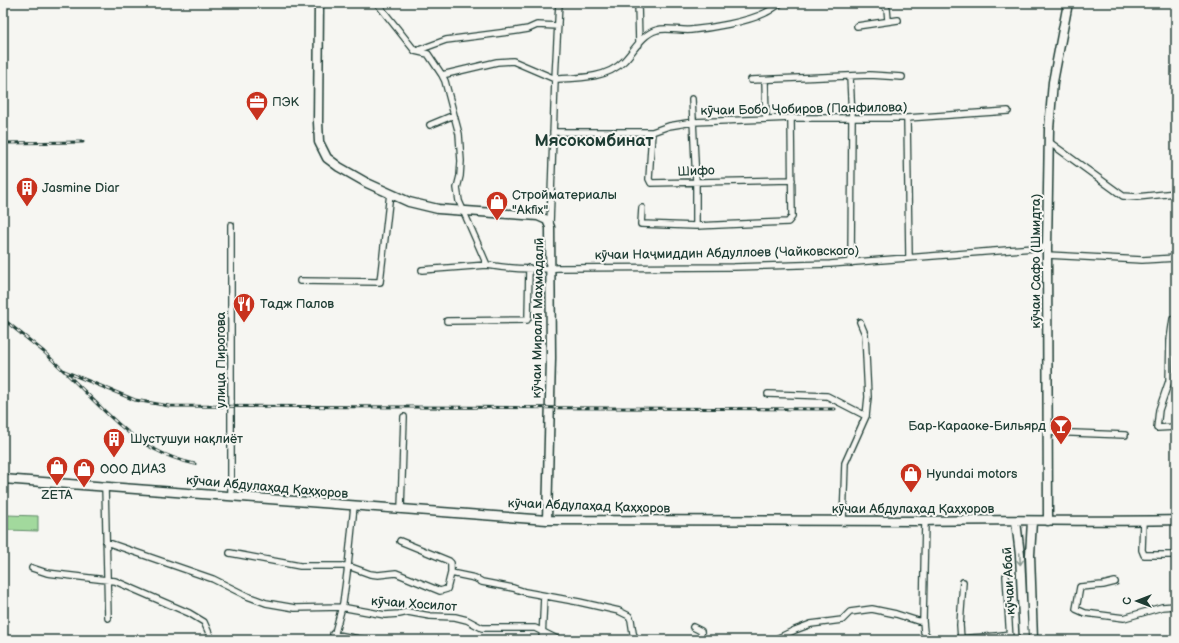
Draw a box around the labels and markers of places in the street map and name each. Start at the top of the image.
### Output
office icon: ПЭК [244,89,270,122]
place label: ПЭК [272,94,300,110]
building icon: Jasmine Diar [14,175,40,208]
place label: Jasmine Diar [42,180,120,196]
place label: Стройматериалы "Akfix" [512,187,617,218]
shop icon: Стройматериалы "Akfix" [484,189,510,222]
restaurant icon: Тадж Палов [231,291,257,324]
place label: Тадж Палов [260,296,334,312]
bar icon: Бар-Караоке-Бильярд [1048,413,1074,446]
place label: Бар-Караоке-Бильярд [908,418,1046,434]
building icon: Шустушуи нақлиёт [101,426,127,459]
place label: Шустушуи нақлиёт [130,431,243,447]
shop icon: ZETA [44,454,70,487]
shop icon: ООО ДИАЗ [71,456,97,489]
place label: ООО ДИАЗ [100,461,166,477]
shop icon: Hyundai motors [898,461,924,494]
place label: Hyundai motors [926,466,1018,482]
place label: ZETA [41,487,73,503]

